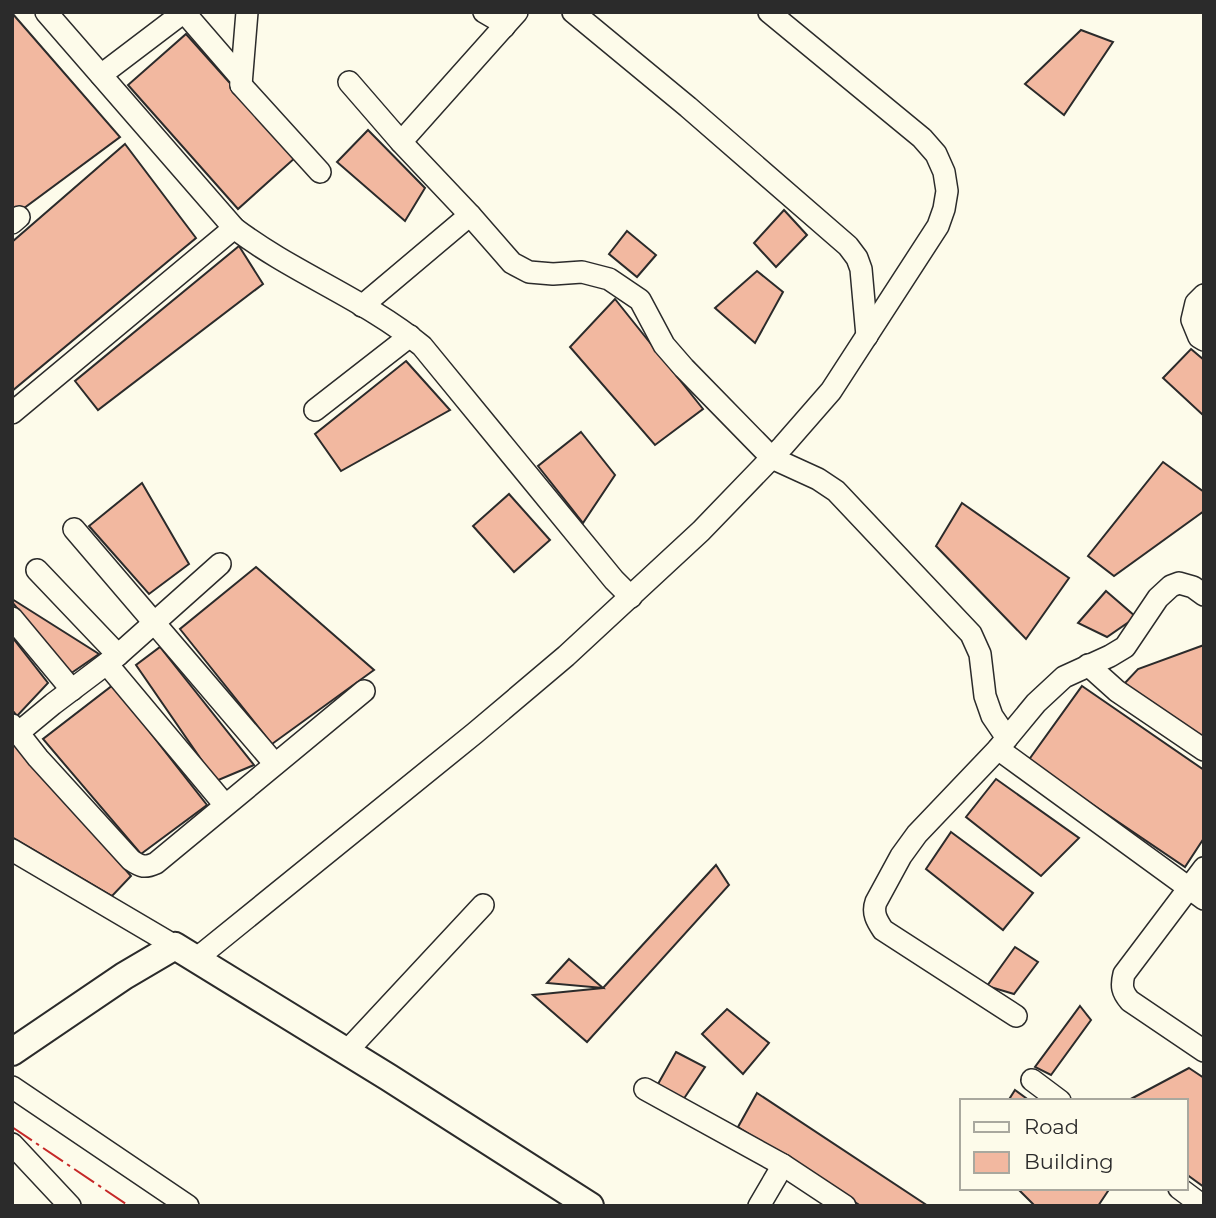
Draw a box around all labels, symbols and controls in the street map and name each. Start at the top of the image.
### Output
legend [960,1099,1188,1190]
text: Road [1024,1114,1079,1139]
text: Building [1024,1149,1114,1174]

